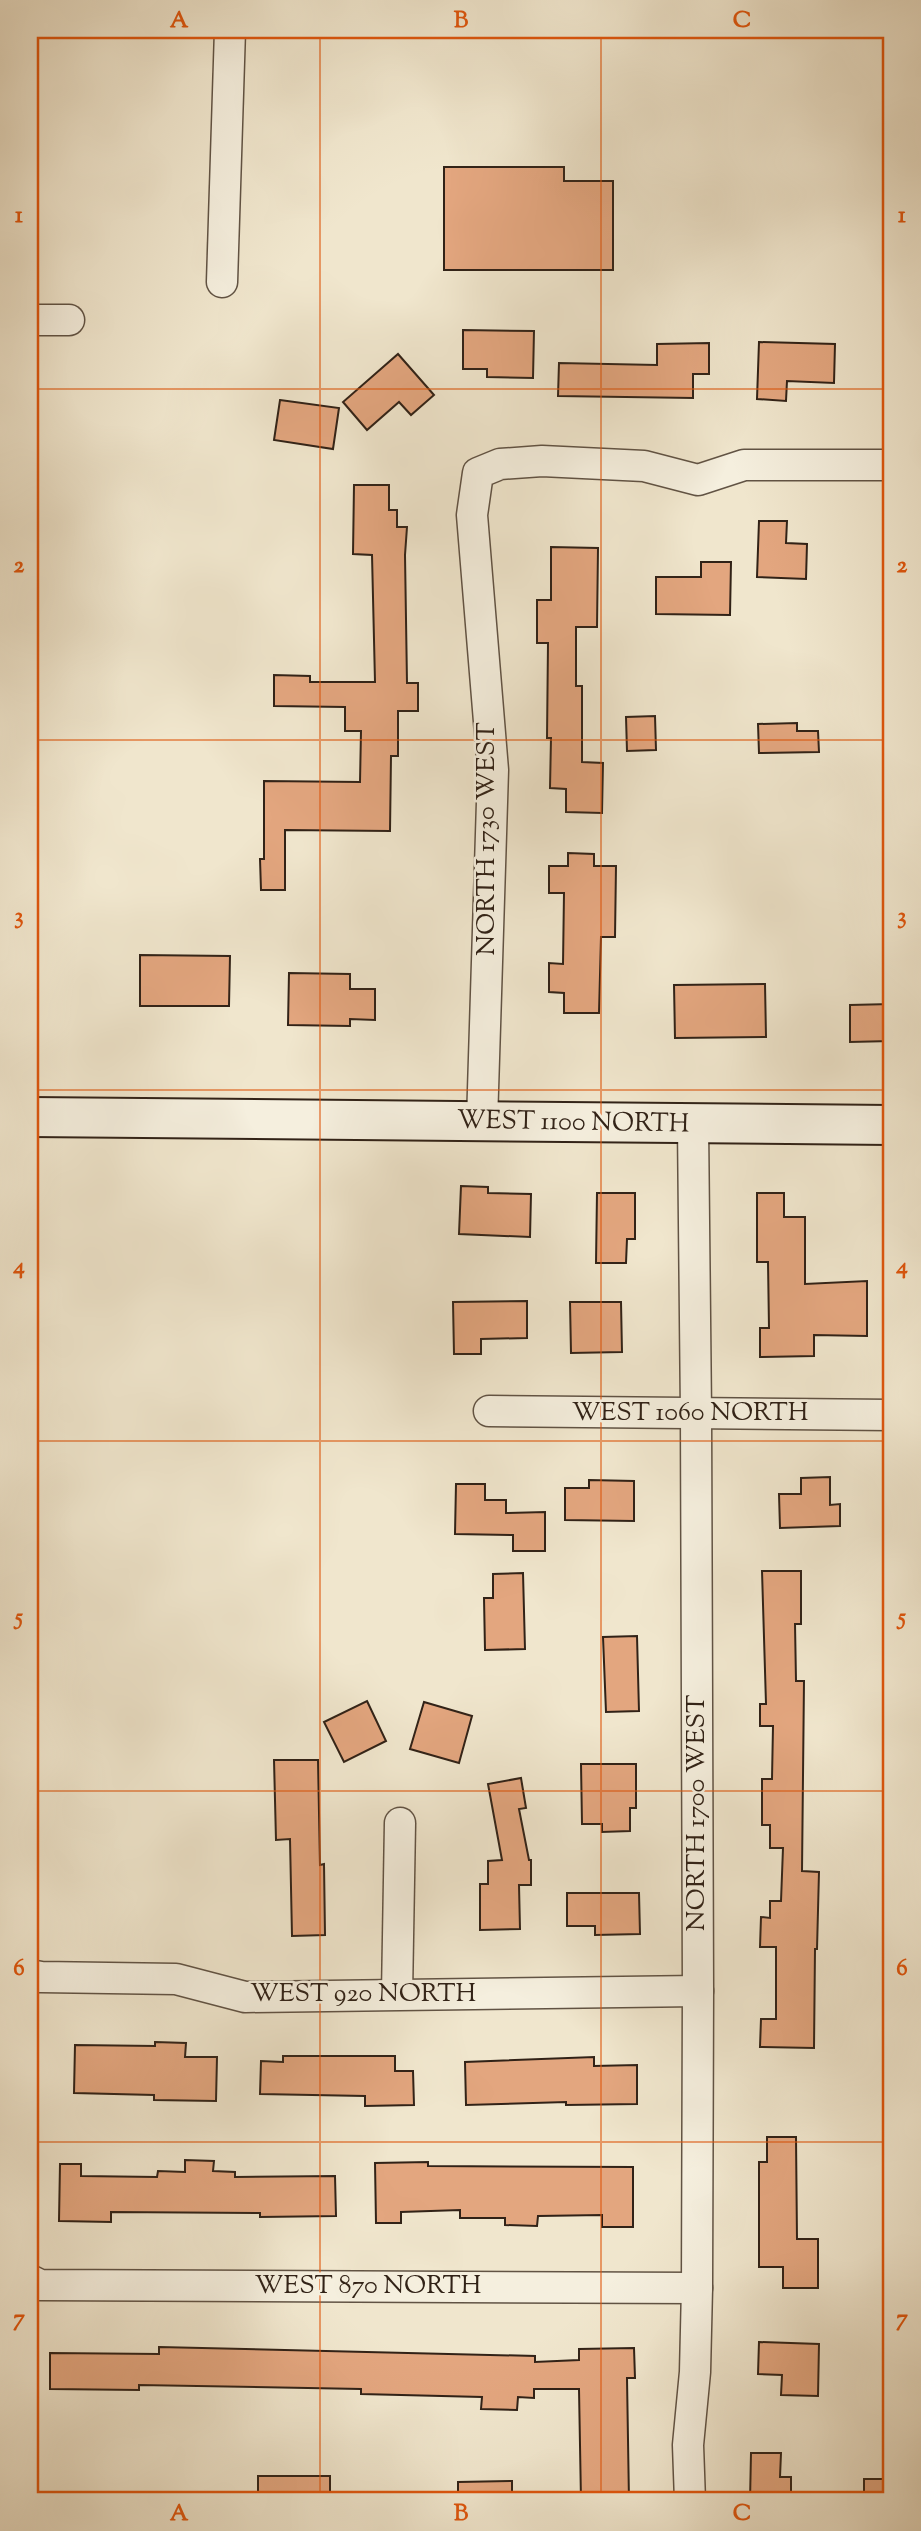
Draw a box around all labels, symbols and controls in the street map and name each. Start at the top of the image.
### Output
text: A [170,5,189,38]
text: B [454,5,469,38]
text: C [733,5,751,38]
text: 1 [15,200,23,233]
text: 1 [898,200,906,233]
text: 2 [14,550,25,583]
text: 2 [897,550,908,583]
street label: NORTH 1730 WEST [469,722,506,956]
text: 3 [14,901,24,934]
text: 3 [897,901,907,934]
street label: WEST 1100 NORTH [456,1102,690,1144]
text: 4 [12,1251,25,1284]
text: 4 [895,1251,908,1284]
street label: WEST 1060 NORTH [572,1395,809,1432]
text: 5 [13,1602,23,1635]
text: 5 [896,1602,906,1635]
street label: NORTH 1700 WEST [679,1695,716,1931]
text: 6 [13,1953,25,1986]
text: 6 [896,1953,908,1986]
street label: WEST 920 NORTH [250,1976,476,2013]
street label: WEST 870 NORTH [255,2268,482,2305]
text: 7 [13,2303,25,2336]
text: 7 [896,2303,908,2336]
text: A [170,2498,189,2531]
text: B [454,2498,469,2531]
text: C [733,2498,751,2531]

